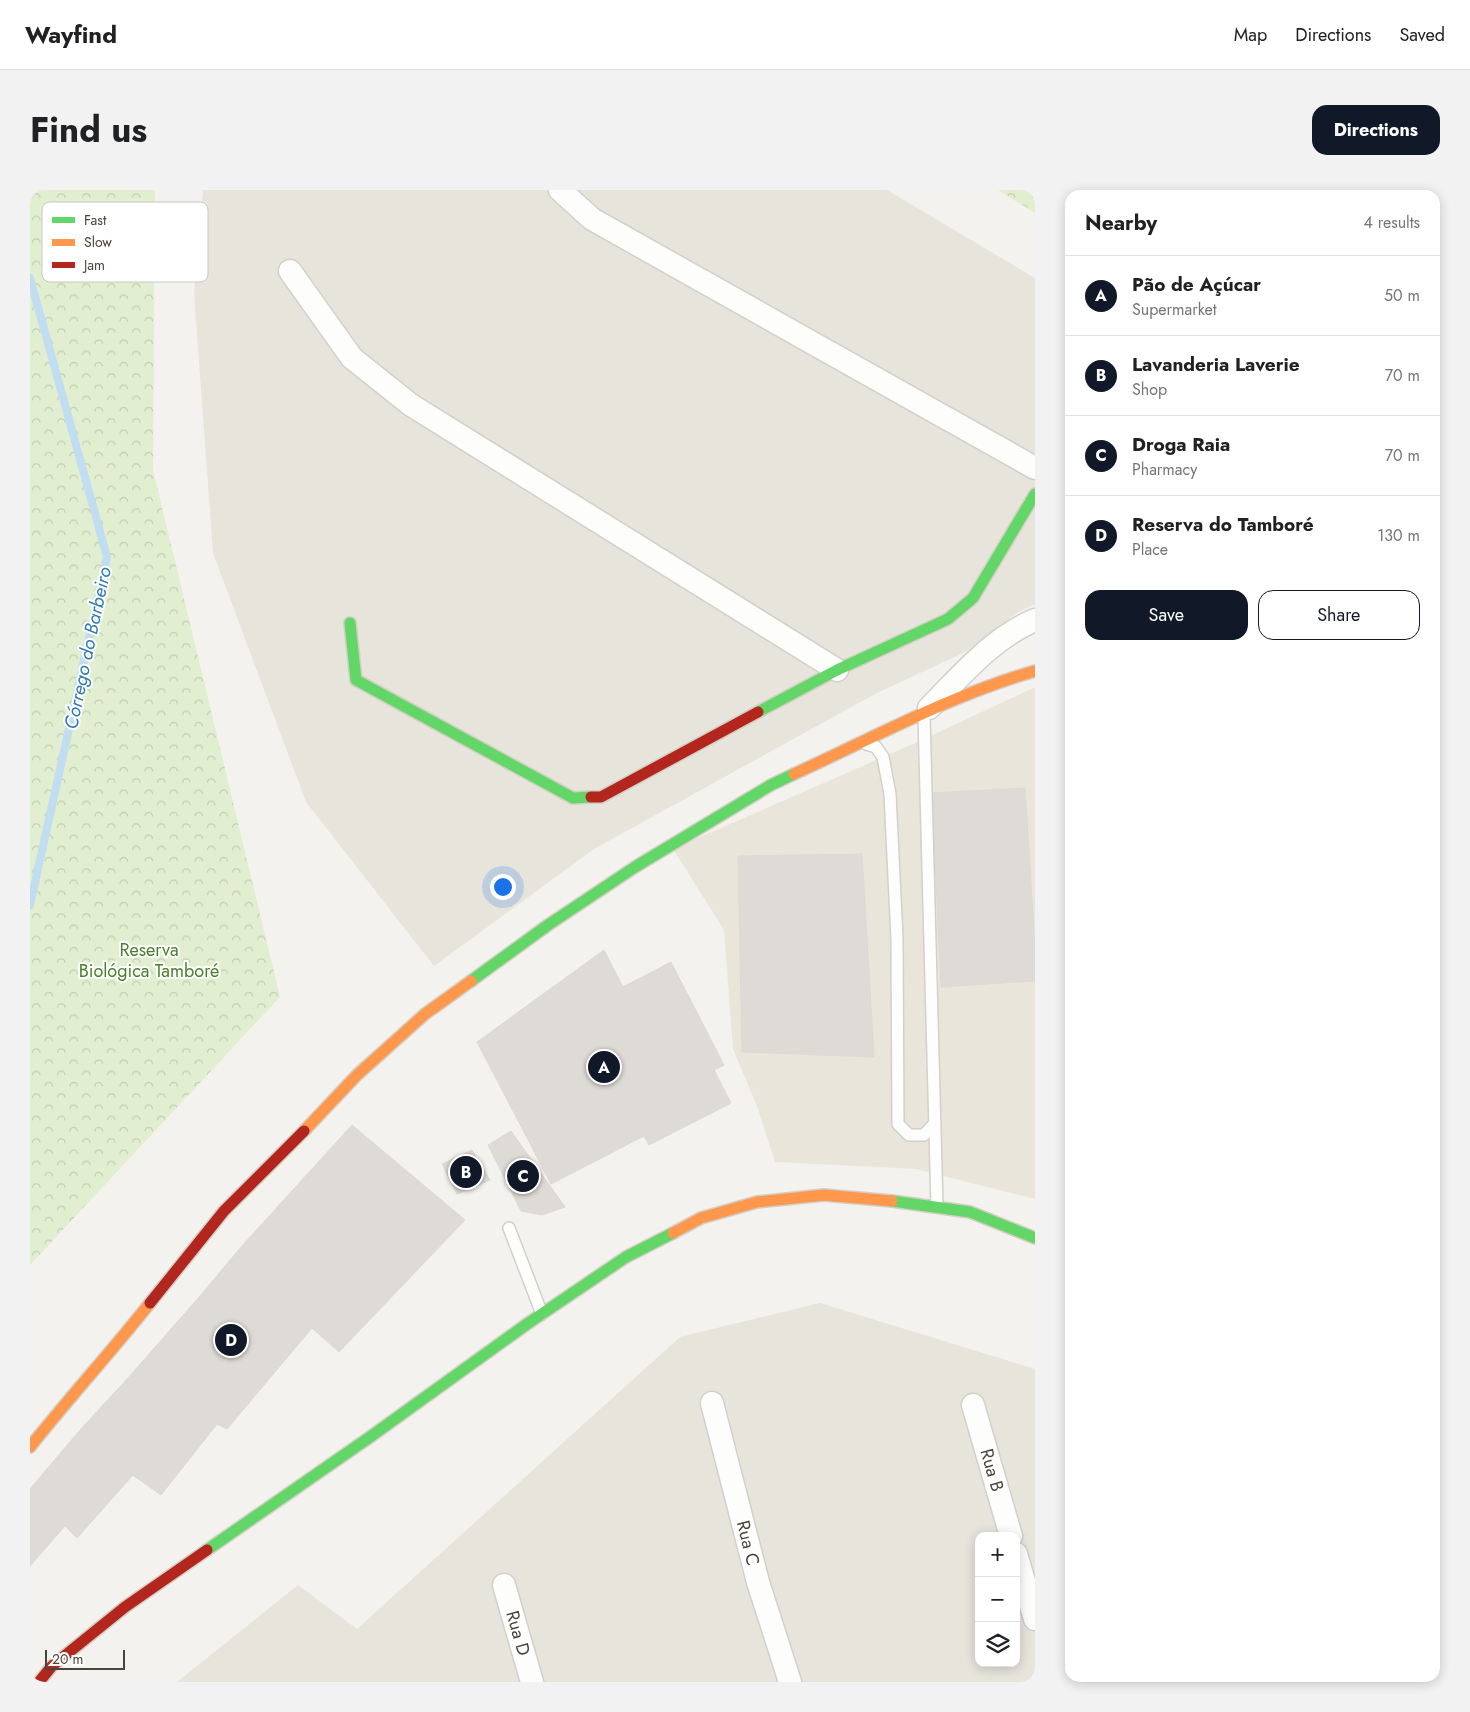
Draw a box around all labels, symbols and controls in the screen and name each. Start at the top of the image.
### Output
text: Wayfind [25,17,117,52]
text: Map [1234,22,1267,48]
text: Directions [1295,22,1371,48]
text: Saved [1399,22,1445,48]
text: Find us [30,105,147,155]
button: Directions [1312,105,1440,155]
legend [42,202,208,282]
text: Nearby [1085,208,1157,238]
text: Fast [84,210,107,230]
text: 4 results [1364,211,1420,234]
text: Slow [84,232,112,252]
text: Jam [82,255,105,275]
text: Pão de Açúcar [1132,271,1261,298]
text: A [1095,284,1107,307]
text: 50 m [1384,284,1420,307]
text: Supermarket [1132,298,1217,321]
text: Lavanderia Laverie [1132,351,1300,378]
text: B [1096,364,1106,387]
text: 70 m [1385,364,1420,387]
text: Shop [1132,378,1167,401]
text: Droga Raia [1132,431,1230,458]
text: C [1095,444,1107,467]
text: 70 m [1385,444,1420,467]
text: Pharmacy [1132,458,1197,481]
text: Reserva do Tamboré [1132,511,1314,538]
text: D [1095,524,1107,547]
text: 130 m [1377,524,1420,547]
text: Place [1132,538,1168,561]
water label: Córrego do Barbeiro [57,564,118,732]
button: Save [1085,590,1248,640]
button: Share [1258,590,1420,640]
your location [490,874,516,900]
park label: Reserva Biológica Tamboré [79,937,219,984]
pin: A [588,1048,620,1086]
pin: B [450,1153,482,1191]
pin: C [507,1157,539,1195]
pin: D [215,1321,247,1359]
street label: Rua B [973,1445,1011,1495]
street label: Rua C [730,1518,766,1568]
map controls [975,1532,1020,1667]
button: + [975,1532,1020,1577]
button: − [975,1577,1020,1622]
street label: Rua D [499,1607,537,1659]
button: layers [975,1622,1020,1667]
scale bar [45,1647,125,1670]
text: 20 m [52,1649,84,1669]

